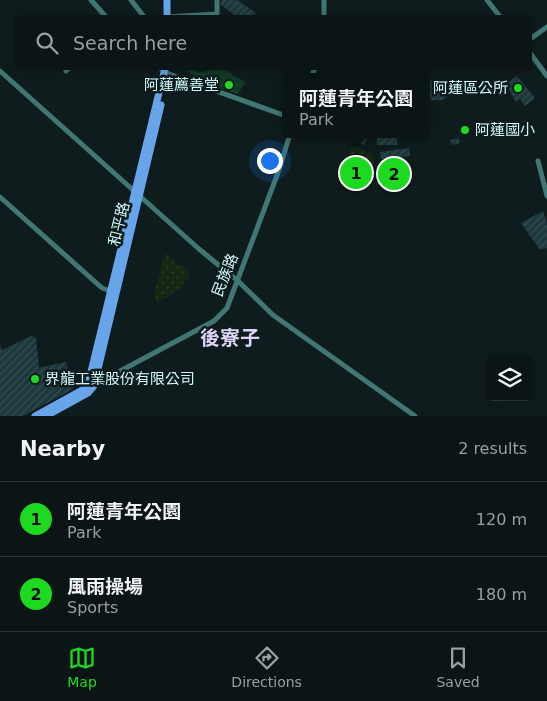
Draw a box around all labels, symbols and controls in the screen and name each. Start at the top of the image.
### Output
search box [15,15,532,70]
icon: search [33,29,61,57]
text: Search here [73,32,187,54]
popup [282,73,430,138]
place label: 阿蓮薦善堂 [144,76,219,94]
marker: 阿蓮薦善堂 [223,79,235,91]
place label: 阿蓮區公所 [433,79,508,97]
marker: 阿蓮區公所 [512,82,524,94]
text: 阿蓮青年公園 [299,87,413,109]
text: Park [299,110,334,129]
place label: 阿蓮國小 [475,121,535,139]
marker: 阿蓮國小 [459,124,471,136]
your location [257,148,283,174]
pin: 1 [340,154,372,192]
pin: 2 [378,155,410,193]
street label: 和平路 [105,200,133,248]
street label: 民族路 [208,251,242,299]
district label: 後寮子 [200,326,260,350]
map controls [487,356,532,401]
button: layers [487,356,532,401]
place label: 界龍工業股份有限公司 [45,370,195,388]
marker: 界龍工業股份有限公司 [29,373,41,385]
text: Nearby [20,437,105,461]
text: 2 results [458,439,527,458]
text: 阿蓮青年公園 [67,500,181,522]
text: 1 [30,510,42,529]
text: 120 m [476,510,527,529]
text: Park [67,523,102,542]
text: 風雨操場 [67,575,143,597]
text: 2 [30,585,42,604]
text: 180 m [476,585,527,604]
text: Sports [67,598,118,617]
tab: Map [67,644,97,690]
tab: Directions [231,644,302,690]
tab: Saved [436,644,480,690]

